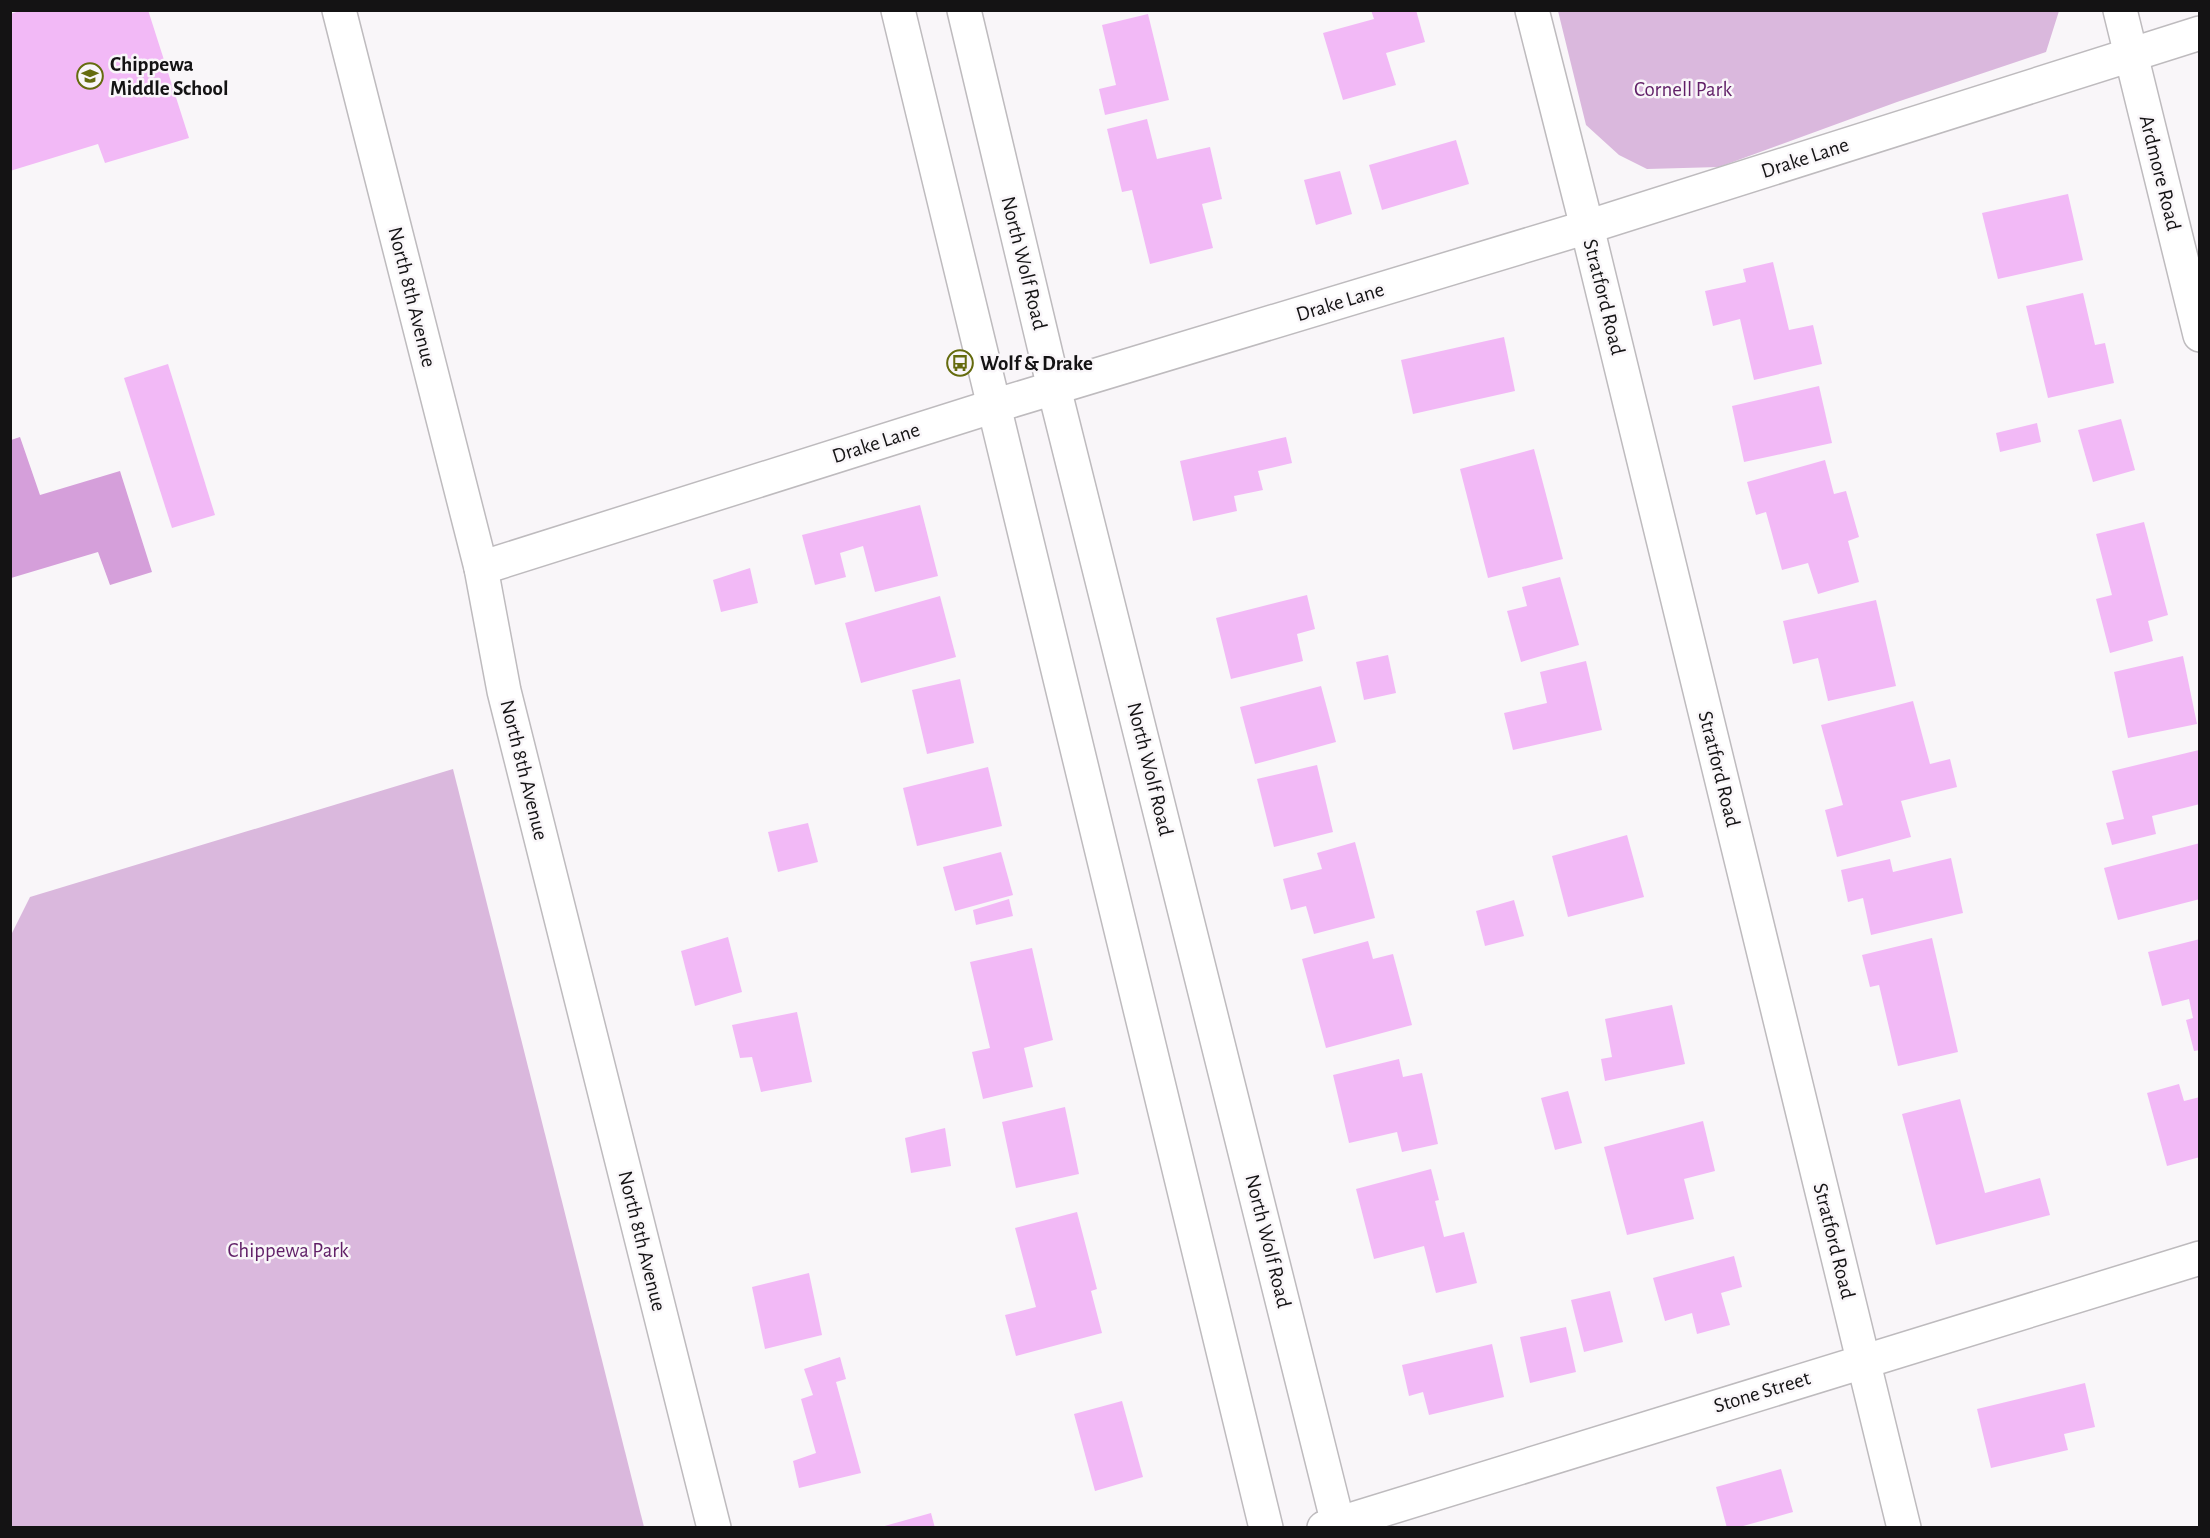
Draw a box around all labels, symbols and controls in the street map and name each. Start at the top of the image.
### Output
place label: Chippewa Middle School [110,54,229,99]
school or university icon: Chippewa Middle School [75,61,105,91]
park label: Cornell Park [1634,79,1732,100]
street label: Ardmore Road [2136,113,2185,233]
street label: Drake Lane [1758,134,1852,182]
street label: North Wolf Road [997,194,1051,332]
street label: North 8th Avenue [384,225,440,369]
street label: Stratford Road [1579,237,1629,357]
street label: Drake Lane [1293,279,1387,325]
bus stop icon: Wolf & Drake [945,348,975,378]
place label: Wolf & Drake [980,353,1093,374]
street label: Drake Lane [829,419,923,467]
street label: North 8th Avenue [496,698,552,842]
street label: North Wolf Road [1123,700,1177,838]
street label: Stratford Road [1694,709,1744,829]
street label: North 8th Avenue [614,1169,670,1313]
street label: North Wolf Road [1241,1172,1295,1310]
street label: Stratford Road [1809,1181,1859,1301]
park label: Chippewa Park [227,1240,349,1261]
street label: Stone Street [1711,1367,1813,1417]

